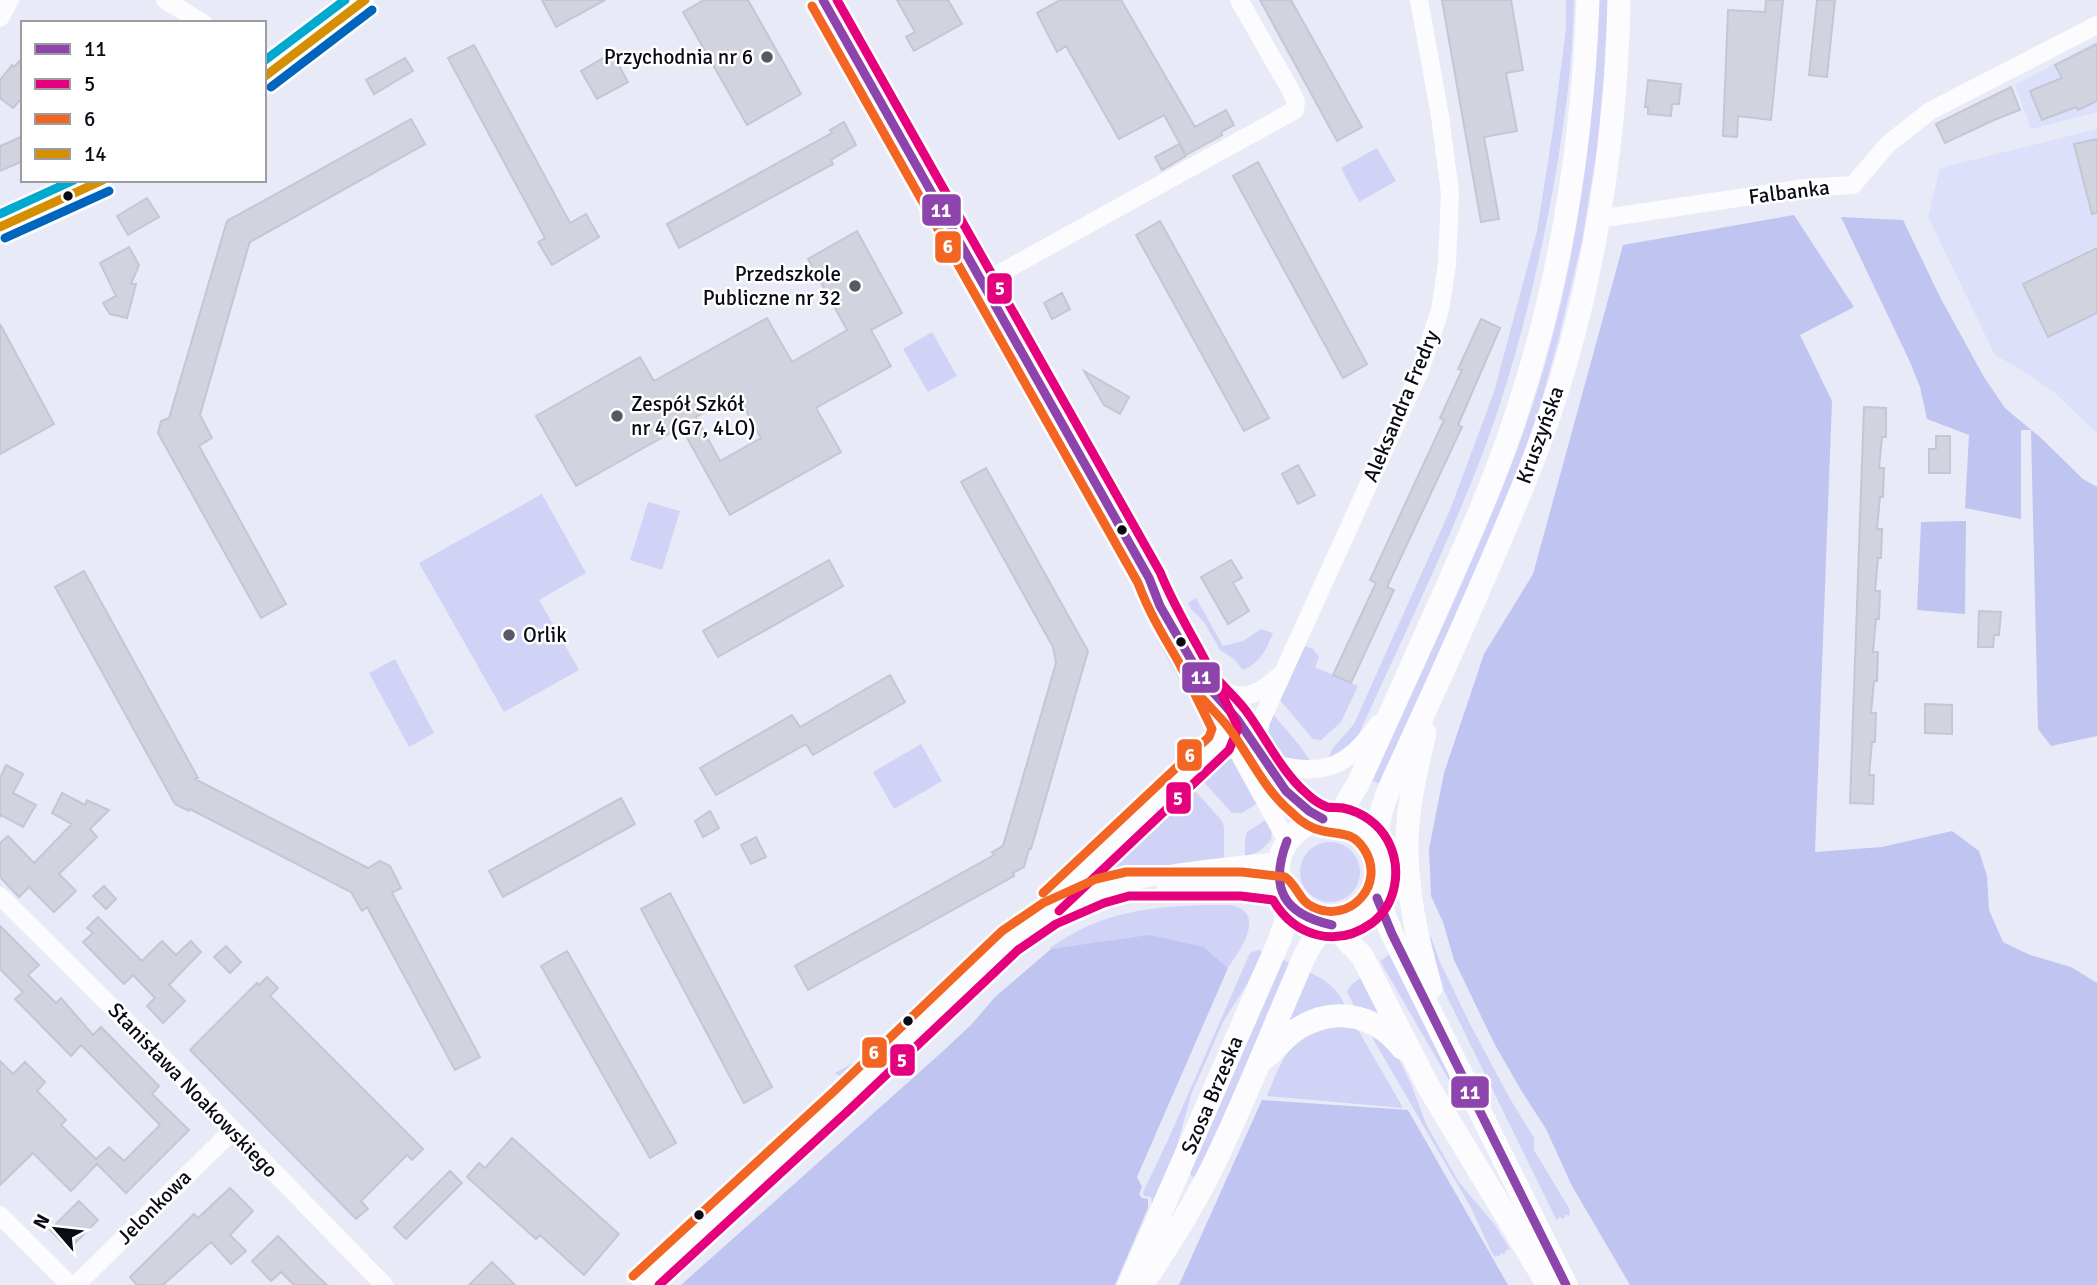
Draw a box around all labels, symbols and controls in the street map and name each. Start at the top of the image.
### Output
legend [21,21,266,182]
text: 11 [84,36,107,62]
place label: Przychodnia nr 6 [604,44,753,70]
marker: Przychodnia nr 6 [759,49,775,65]
text: 5 [84,71,95,97]
text: 6 [84,106,95,132]
text: 14 [84,141,107,167]
street label: Falbanka [1747,174,1831,210]
unlabelled marker [61,189,75,203]
line badge: 11 [921,193,962,227]
text: 11 [931,199,951,223]
line badge: 6 [934,230,962,264]
text: 6 [943,235,953,259]
place label: Przedszkole Publiczne nr 32 [703,261,841,311]
line badge: 5 [986,272,1013,305]
text: 5 [995,277,1005,301]
marker: Przedszkole Publiczne nr 32 [847,278,863,294]
street label: Aleksandra Fredry [1357,326,1445,486]
street label: Kruszyńska [1510,383,1570,487]
place label: Zespół Szkół nr 4 (G7, 4LO) [631,391,755,441]
marker: Zespół Szkół nr 4 (G7, 4LO) [609,408,625,424]
unlabelled marker [1115,523,1129,537]
place label: Orlik [523,622,567,648]
marker: Orlik [501,627,517,643]
unlabelled marker [1174,635,1188,649]
line badge: 11 [1181,661,1221,694]
text: 11 [1191,666,1211,690]
line badge: 6 [1176,738,1203,772]
text: 6 [1185,744,1195,768]
line badge: 5 [1165,781,1192,815]
text: 5 [1173,787,1183,811]
street label: Stanisława Noakowskiego [103,997,283,1183]
unlabelled marker [901,1014,915,1028]
street label: Szosa Brzeska [1175,1032,1249,1158]
line badge: 6 [861,1036,888,1069]
text: 6 [869,1041,879,1065]
line badge: 5 [889,1043,916,1077]
text: 5 [897,1049,907,1073]
line badge: 11 [1450,1075,1490,1109]
text: 11 [1460,1081,1480,1105]
street label: Jelonkowa [111,1164,197,1250]
north arrow [21,1194,91,1264]
unlabelled marker [692,1208,706,1222]
text: N [28,1210,56,1233]

